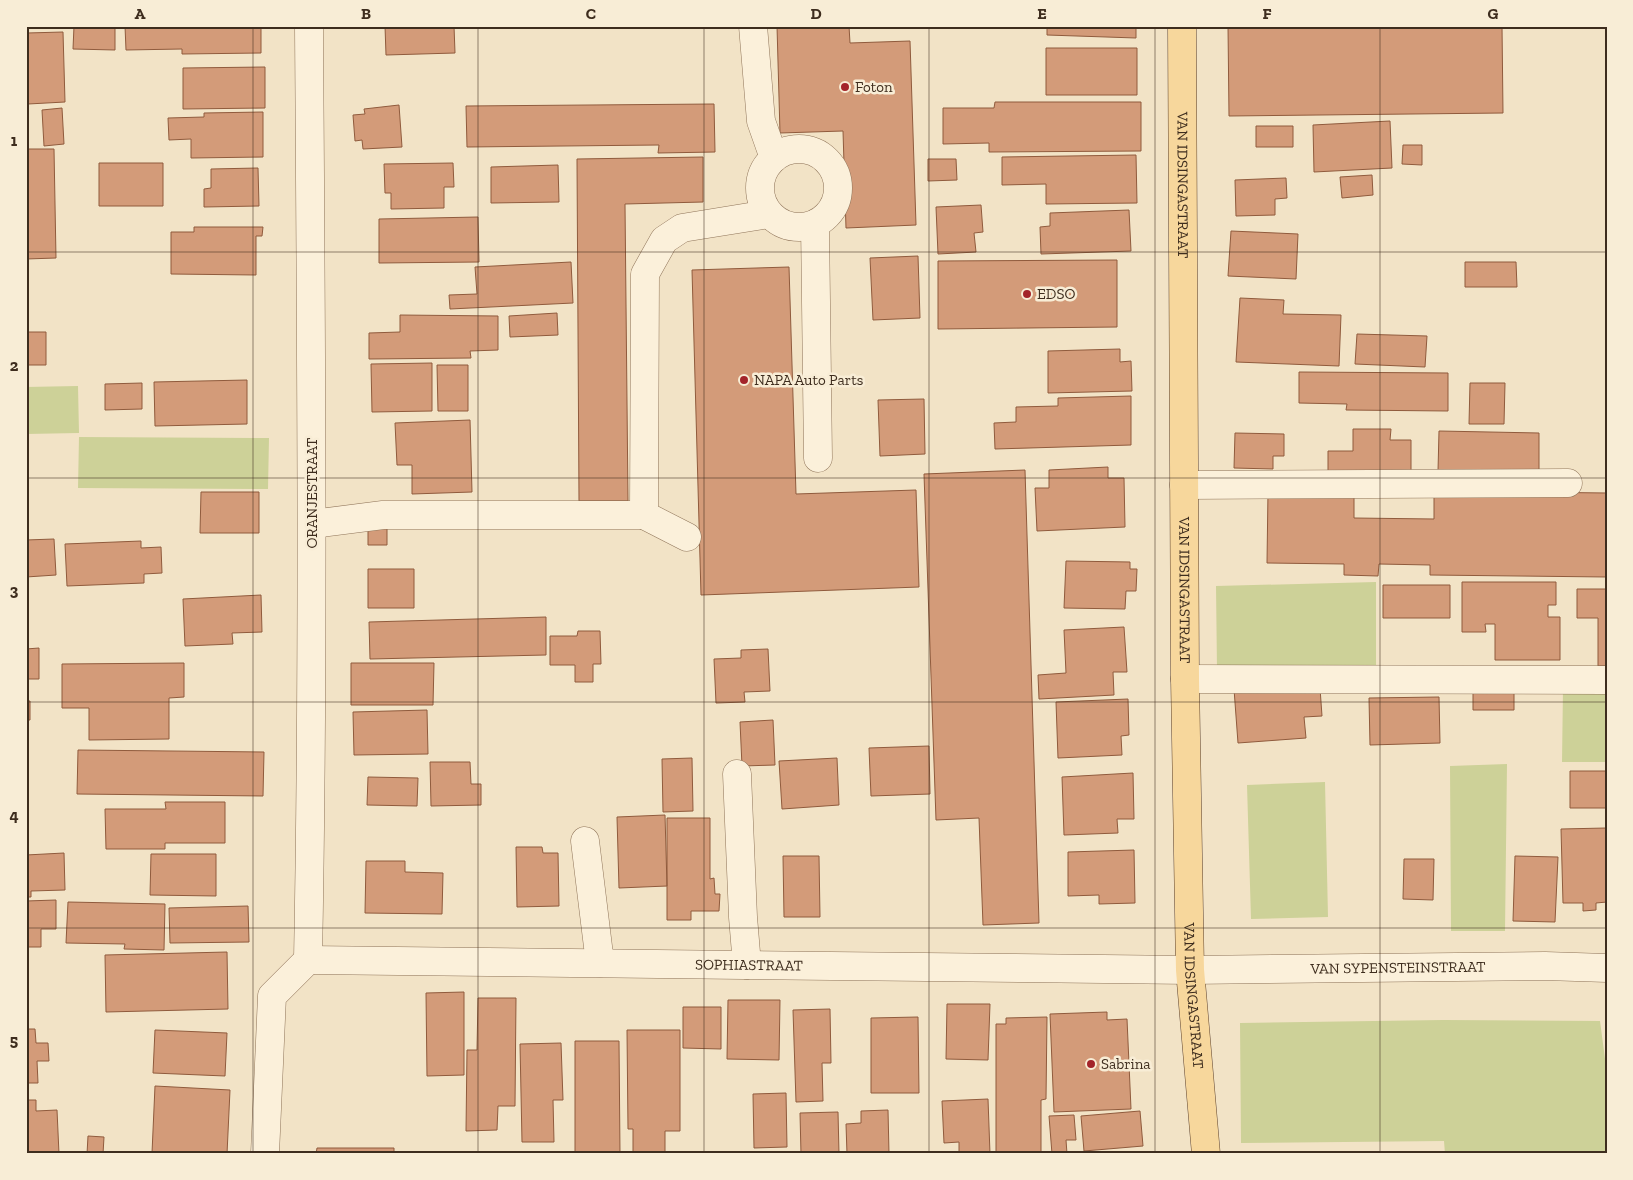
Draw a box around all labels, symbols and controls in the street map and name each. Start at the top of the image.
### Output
text: A [135,4,146,23]
text: B [361,4,371,23]
text: C [586,4,596,23]
text: D [810,4,822,23]
text: E [1037,4,1047,23]
text: F [1262,4,1272,23]
text: G [1488,4,1499,23]
place label: Foton [855,78,893,96]
marker: Foton [839,81,851,93]
street label: VAN IDSINGASTRAAT [1173,111,1192,258]
text: 1 [11,131,18,150]
place label: EDSO [1037,285,1075,303]
marker: EDSO [1021,288,1033,300]
text: 2 [10,356,19,375]
place label: NAPA Auto Parts [754,371,863,389]
marker: NAPA Auto Parts [738,374,750,386]
street label: ORANJESTRAAT [303,438,321,548]
street label: VAN IDSINGASTRAAT [1175,516,1194,663]
text: 3 [10,581,19,600]
text: 4 [9,806,19,825]
street label: VAN IDSINGASTRAAT [1180,922,1208,1070]
street label: SOPHIASTRAAT [695,955,803,975]
street label: VAN SYPENSTEINSTRAAT [1309,958,1486,978]
text: 5 [10,1031,18,1050]
place label: Sabrina [1101,1055,1151,1073]
marker: Sabrina [1085,1058,1097,1070]

